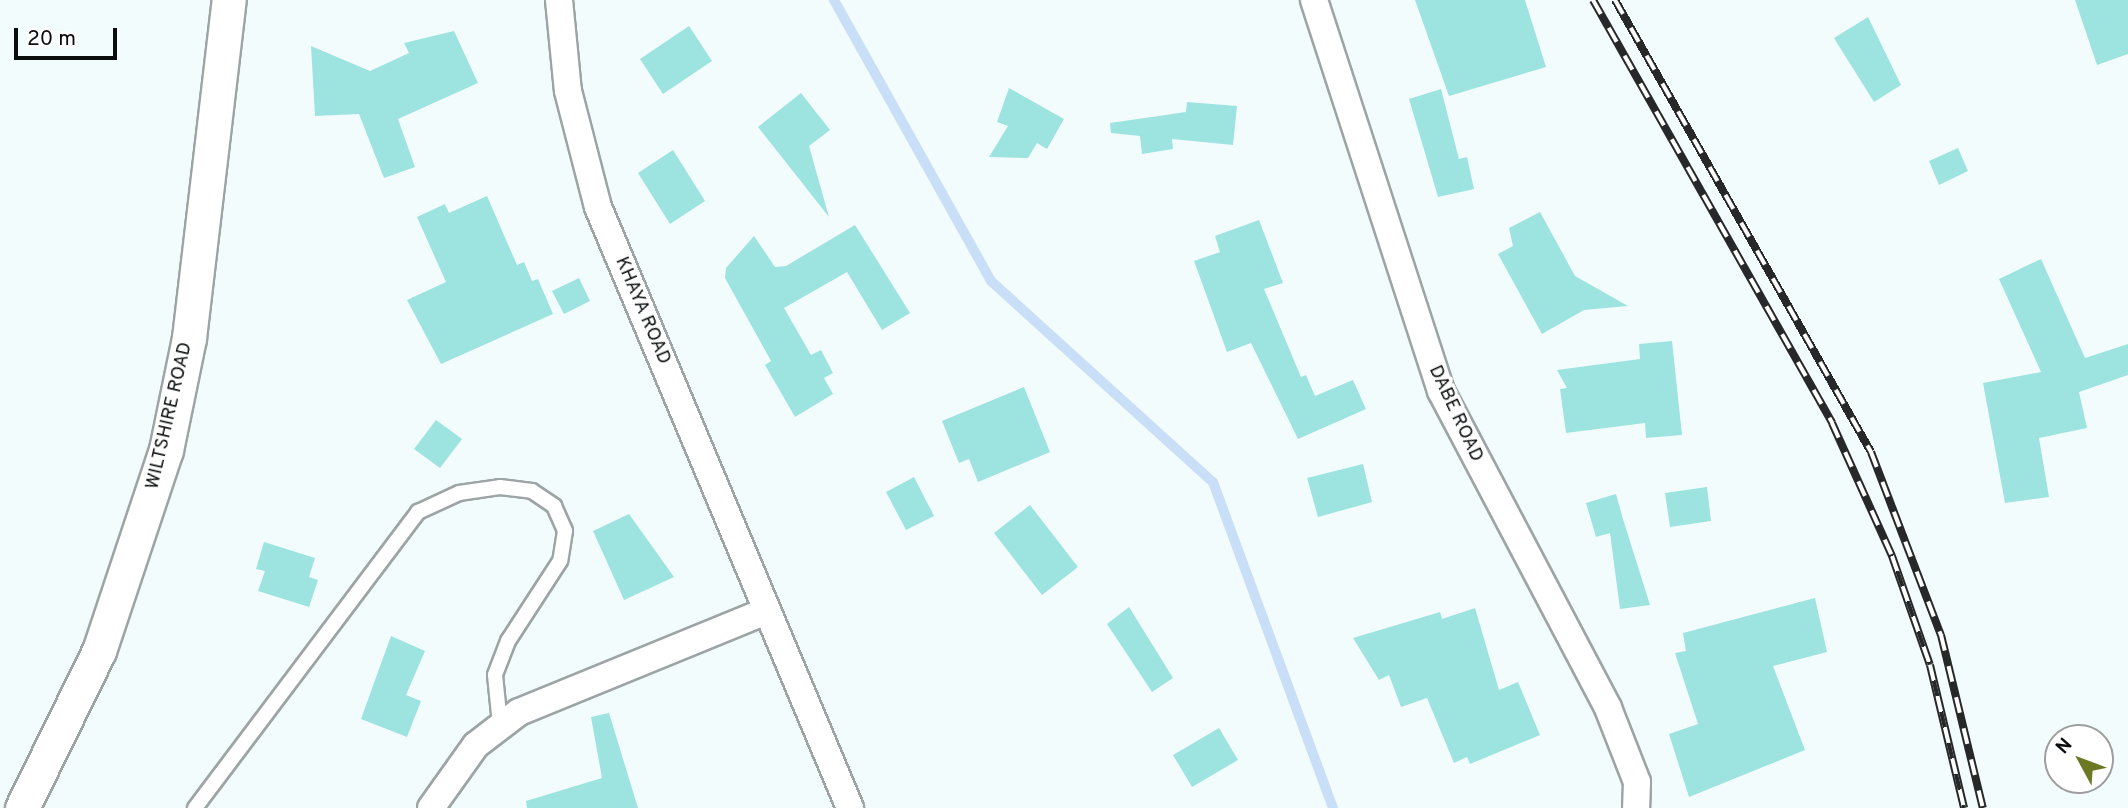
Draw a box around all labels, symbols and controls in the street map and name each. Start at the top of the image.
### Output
scale bar [18,14,121,58]
text: 20 m [27,26,76,53]
street label: KHAYA ROAD [609,253,675,369]
street label: WILTSHIRE ROAD [142,340,198,492]
street label: DABE ROAD [1423,362,1487,466]
north arrow [2044,724,2114,794]
text: N [2051,734,2078,760]

